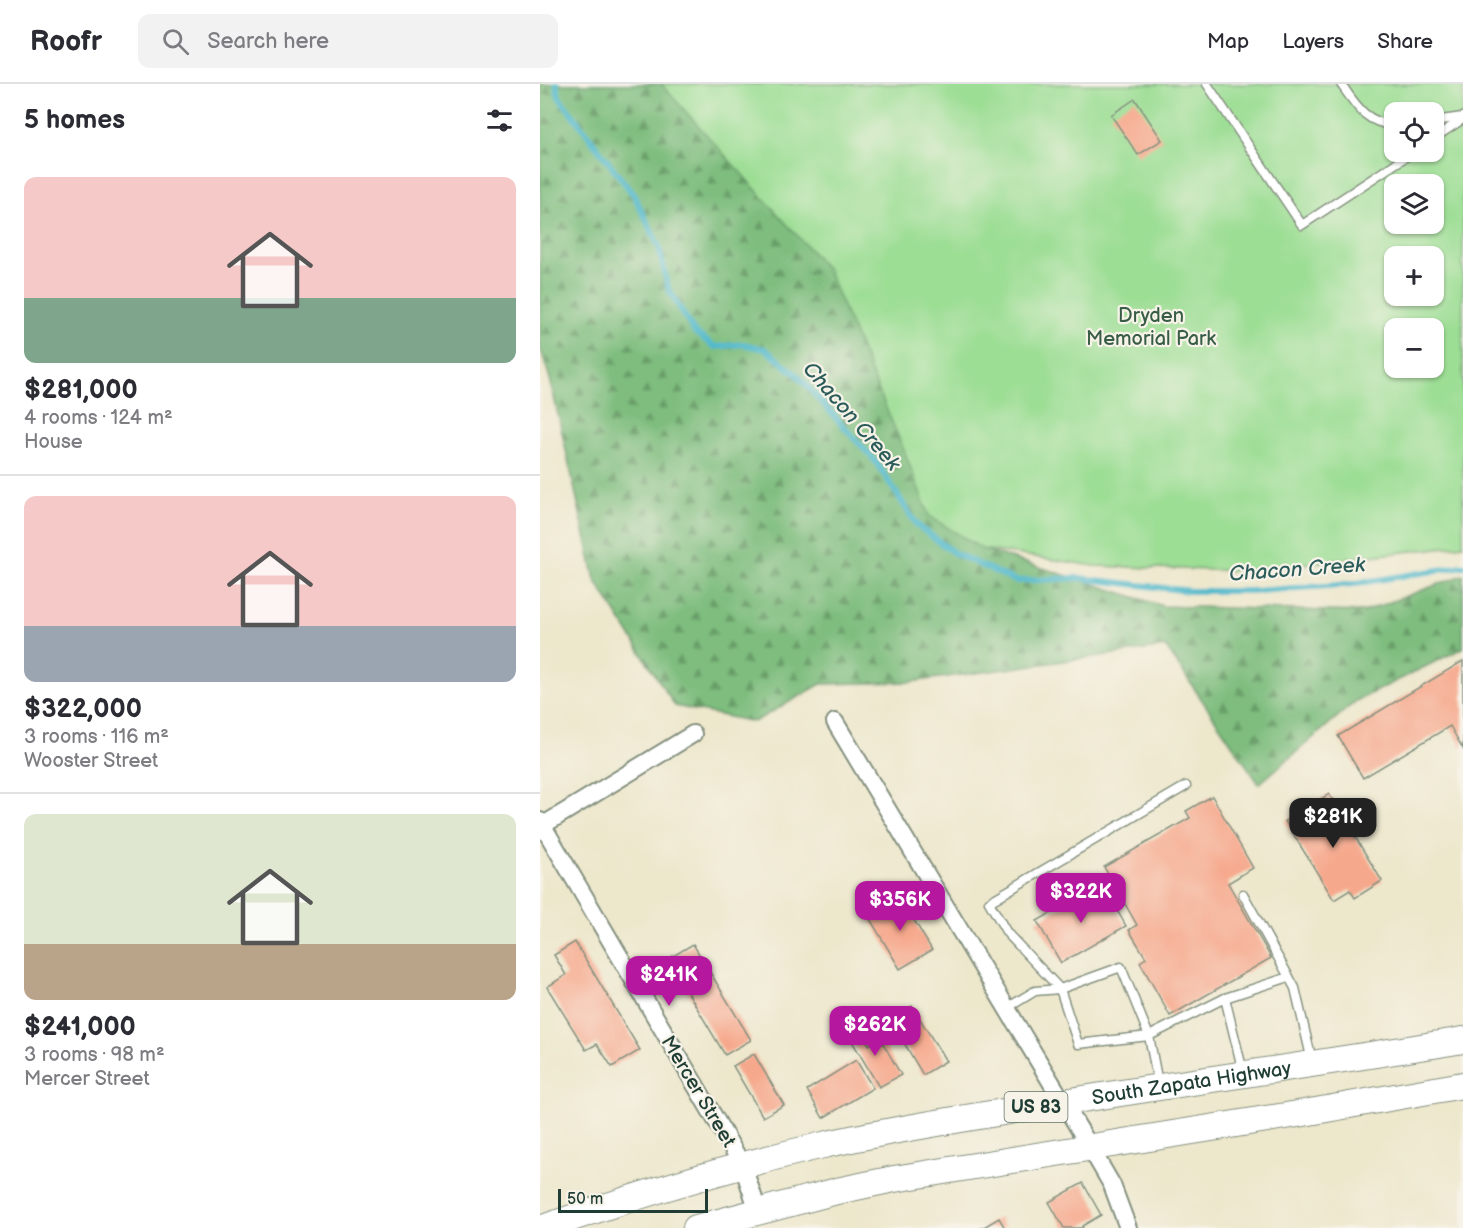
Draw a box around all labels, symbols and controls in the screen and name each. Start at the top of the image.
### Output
search box [138,14,558,68]
text: Roofr [30,25,102,58]
icon: search [159,25,192,58]
text: Search here [207,28,329,55]
text: Map [1207,29,1249,54]
text: Layers [1282,29,1344,54]
text: Share [1377,29,1433,54]
map controls [1384,102,1444,378]
button: locate [1384,102,1444,162]
icon: filters [483,104,516,137]
text: 5 homes [24,105,125,136]
button: layers [1384,174,1444,234]
icon: home [216,216,324,324]
button: + [1384,246,1444,306]
park label: Dryden Memorial Park [1086,304,1216,351]
button: − [1384,318,1444,378]
water label: Chacon Creek [798,357,906,476]
text: $281,000 [24,375,138,406]
text: 4 rooms · 124 m² [24,406,173,430]
text: House [24,430,83,454]
icon: home [216,535,324,643]
water label: Chacon Creek [1228,552,1367,587]
text: $322,000 [24,694,142,725]
text: 3 rooms · 116 m² [24,725,169,749]
text: Wooster Street [24,749,158,773]
pin: $281K [1291,798,1375,849]
text: $281K [1303,805,1363,829]
icon: home [216,853,324,961]
pin: $322K [1039,873,1123,924]
text: $322K [1050,880,1112,904]
pin: $356K [858,881,942,932]
text: $356K [869,888,931,912]
pin: $241K [627,956,711,1007]
text: $241K [640,963,698,987]
pin: $262K [833,1006,917,1057]
text: $241,000 [24,1012,136,1043]
text: $262K [844,1013,906,1037]
street label: Mercer Street [656,1032,741,1152]
text: 3 rooms · 98 m² [24,1043,165,1067]
street label: South Zapata Highway [1090,1056,1293,1110]
text: Mercer Street [24,1067,150,1091]
road number: US 83 [1004,1092,1068,1122]
scale bar [558,1186,708,1214]
text: 50 m [567,1190,603,1209]

